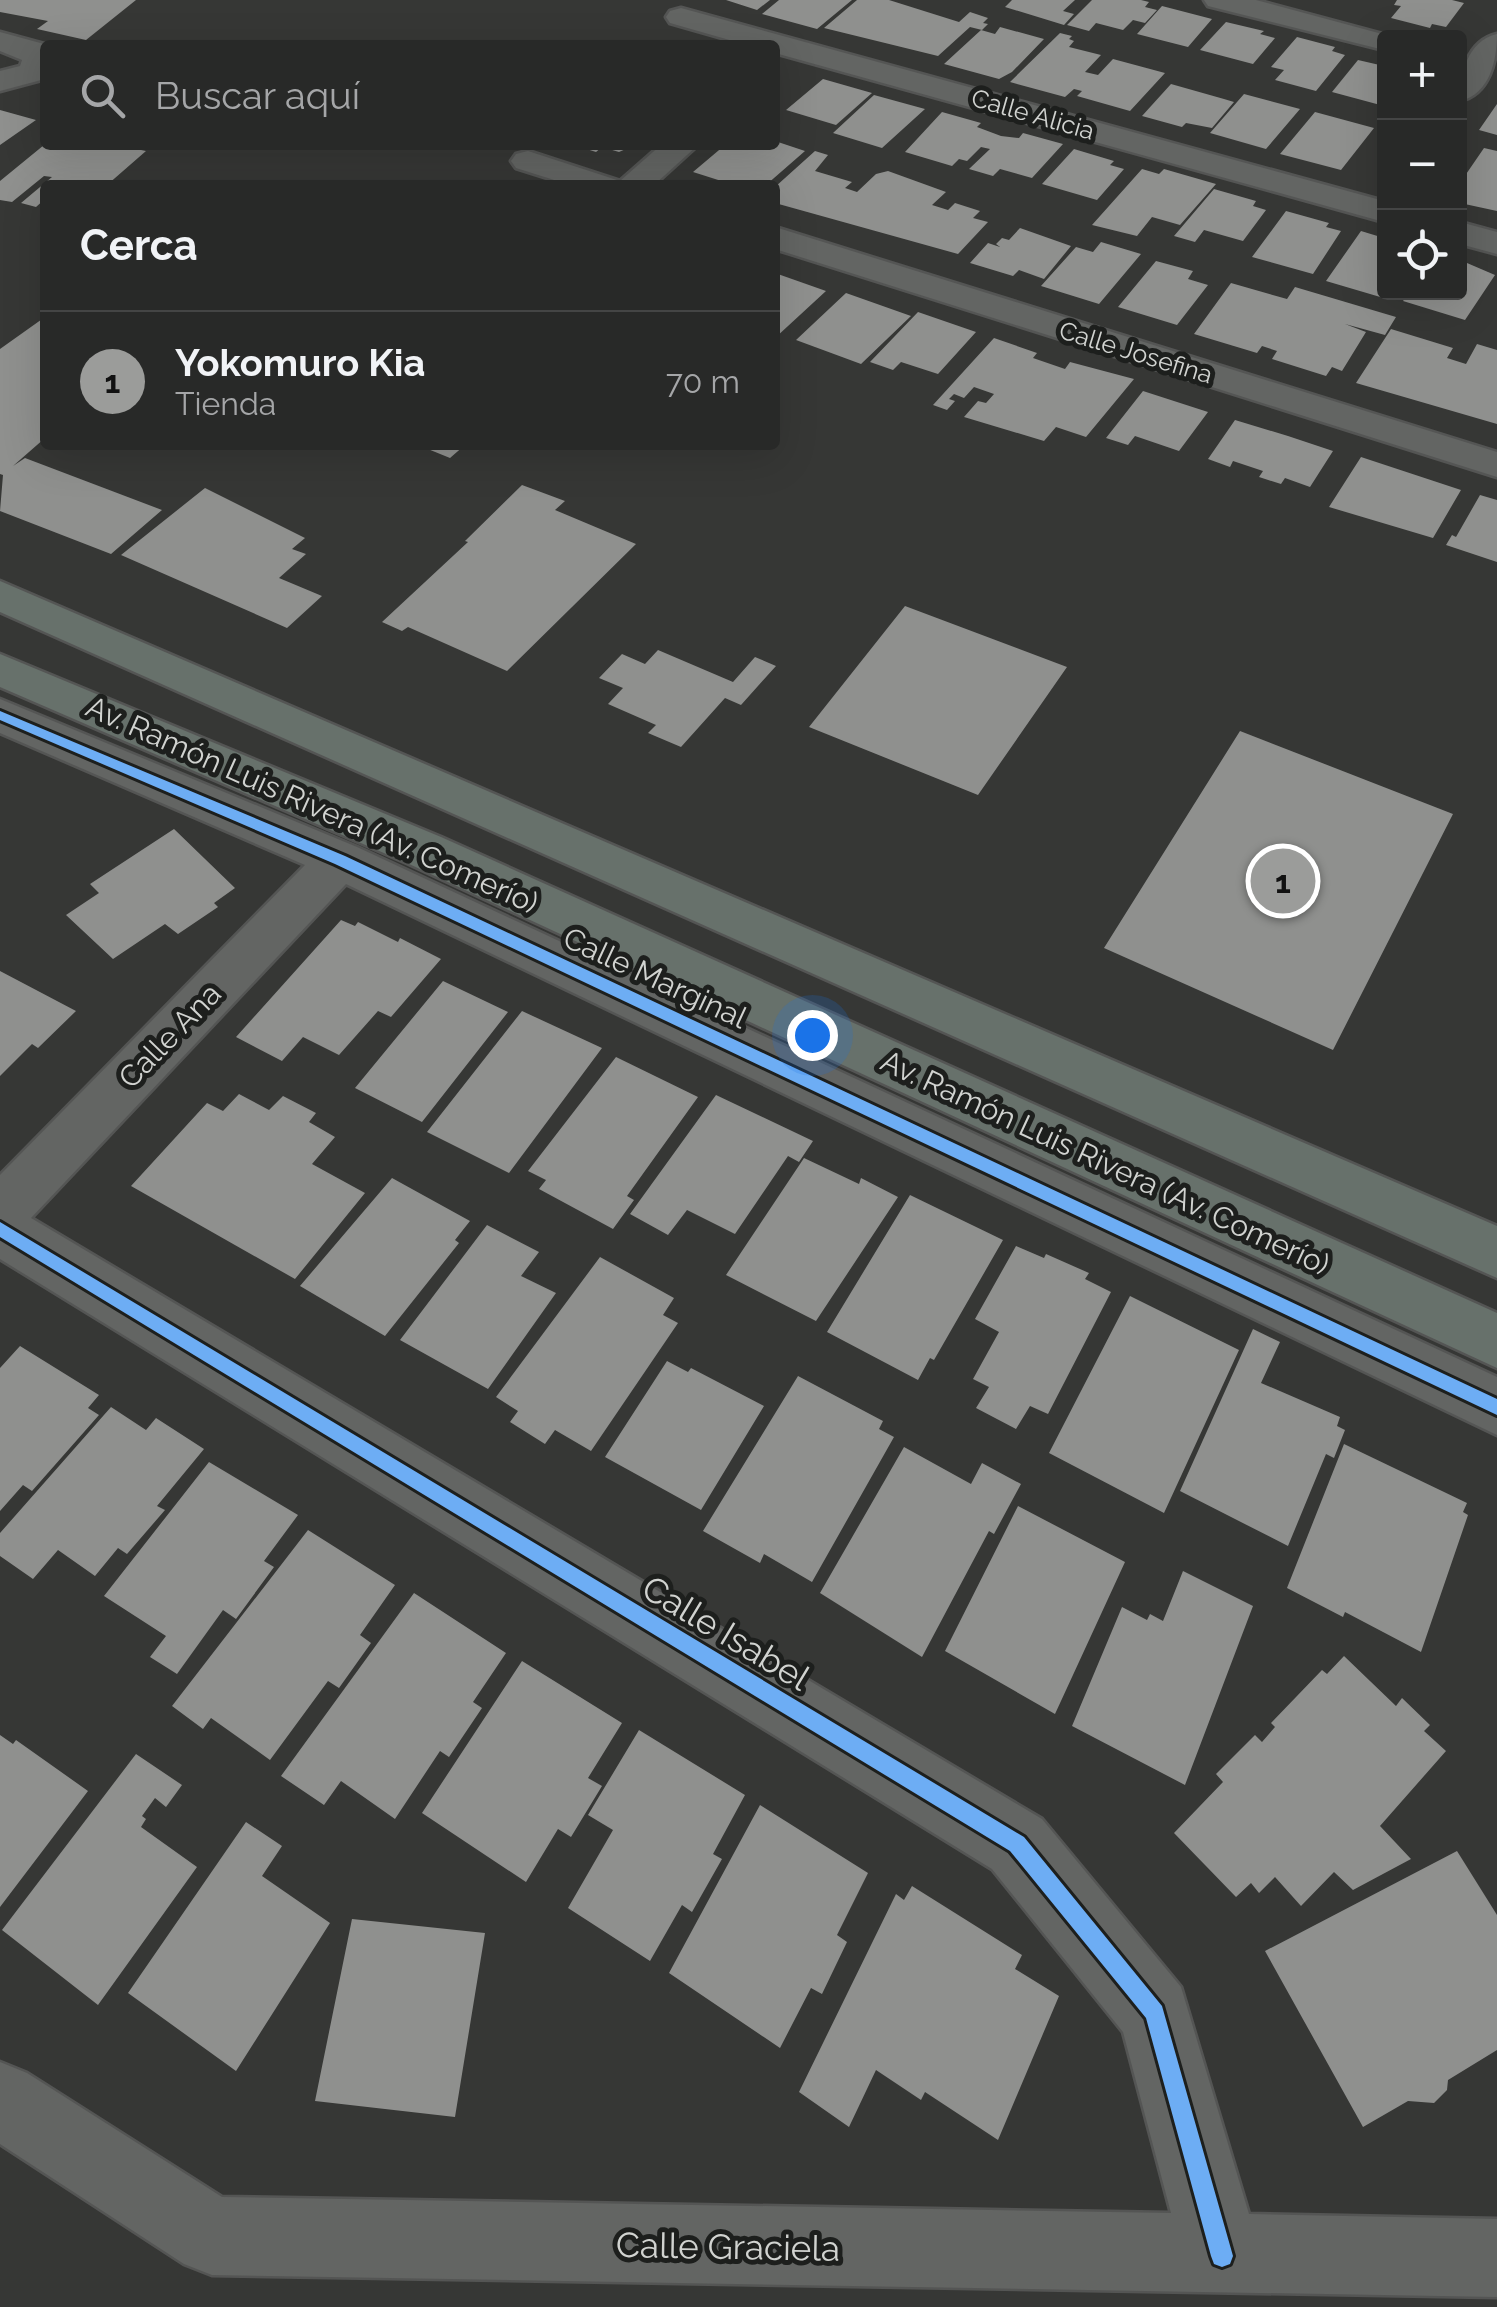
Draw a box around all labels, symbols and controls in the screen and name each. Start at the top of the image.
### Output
map controls [1377,30,1467,300]
button: + [1377,30,1467,120]
search box [40,40,780,150]
icon: search [75,68,130,123]
text: Buscar aquí [155,73,360,118]
street label: Calle Alicia [968,82,1098,146]
button: − [1377,120,1467,210]
button: locate [1377,210,1467,300]
text: Cerca [80,221,198,270]
street label: Calle Josefina [1056,314,1216,390]
text: Yokomuro Kia [175,340,425,385]
text: 1 [105,363,120,400]
text: 70 m [666,363,740,400]
text: Tienda [175,385,276,422]
street label: Av. Ramón Luis Rivera (Av. Comerío) [81,689,543,920]
pin: 1 [1250,844,1316,918]
street label: Calle Marginal [558,920,753,1036]
street label: Calle Ana [111,976,228,1095]
your location [787,1010,838,1061]
street label: Av. Ramón Luis Rivera (Av. Comerío) [875,1043,1335,1282]
street label: Calle Isabel [635,1567,818,1699]
street label: Calle Graciela [616,2224,840,2269]

